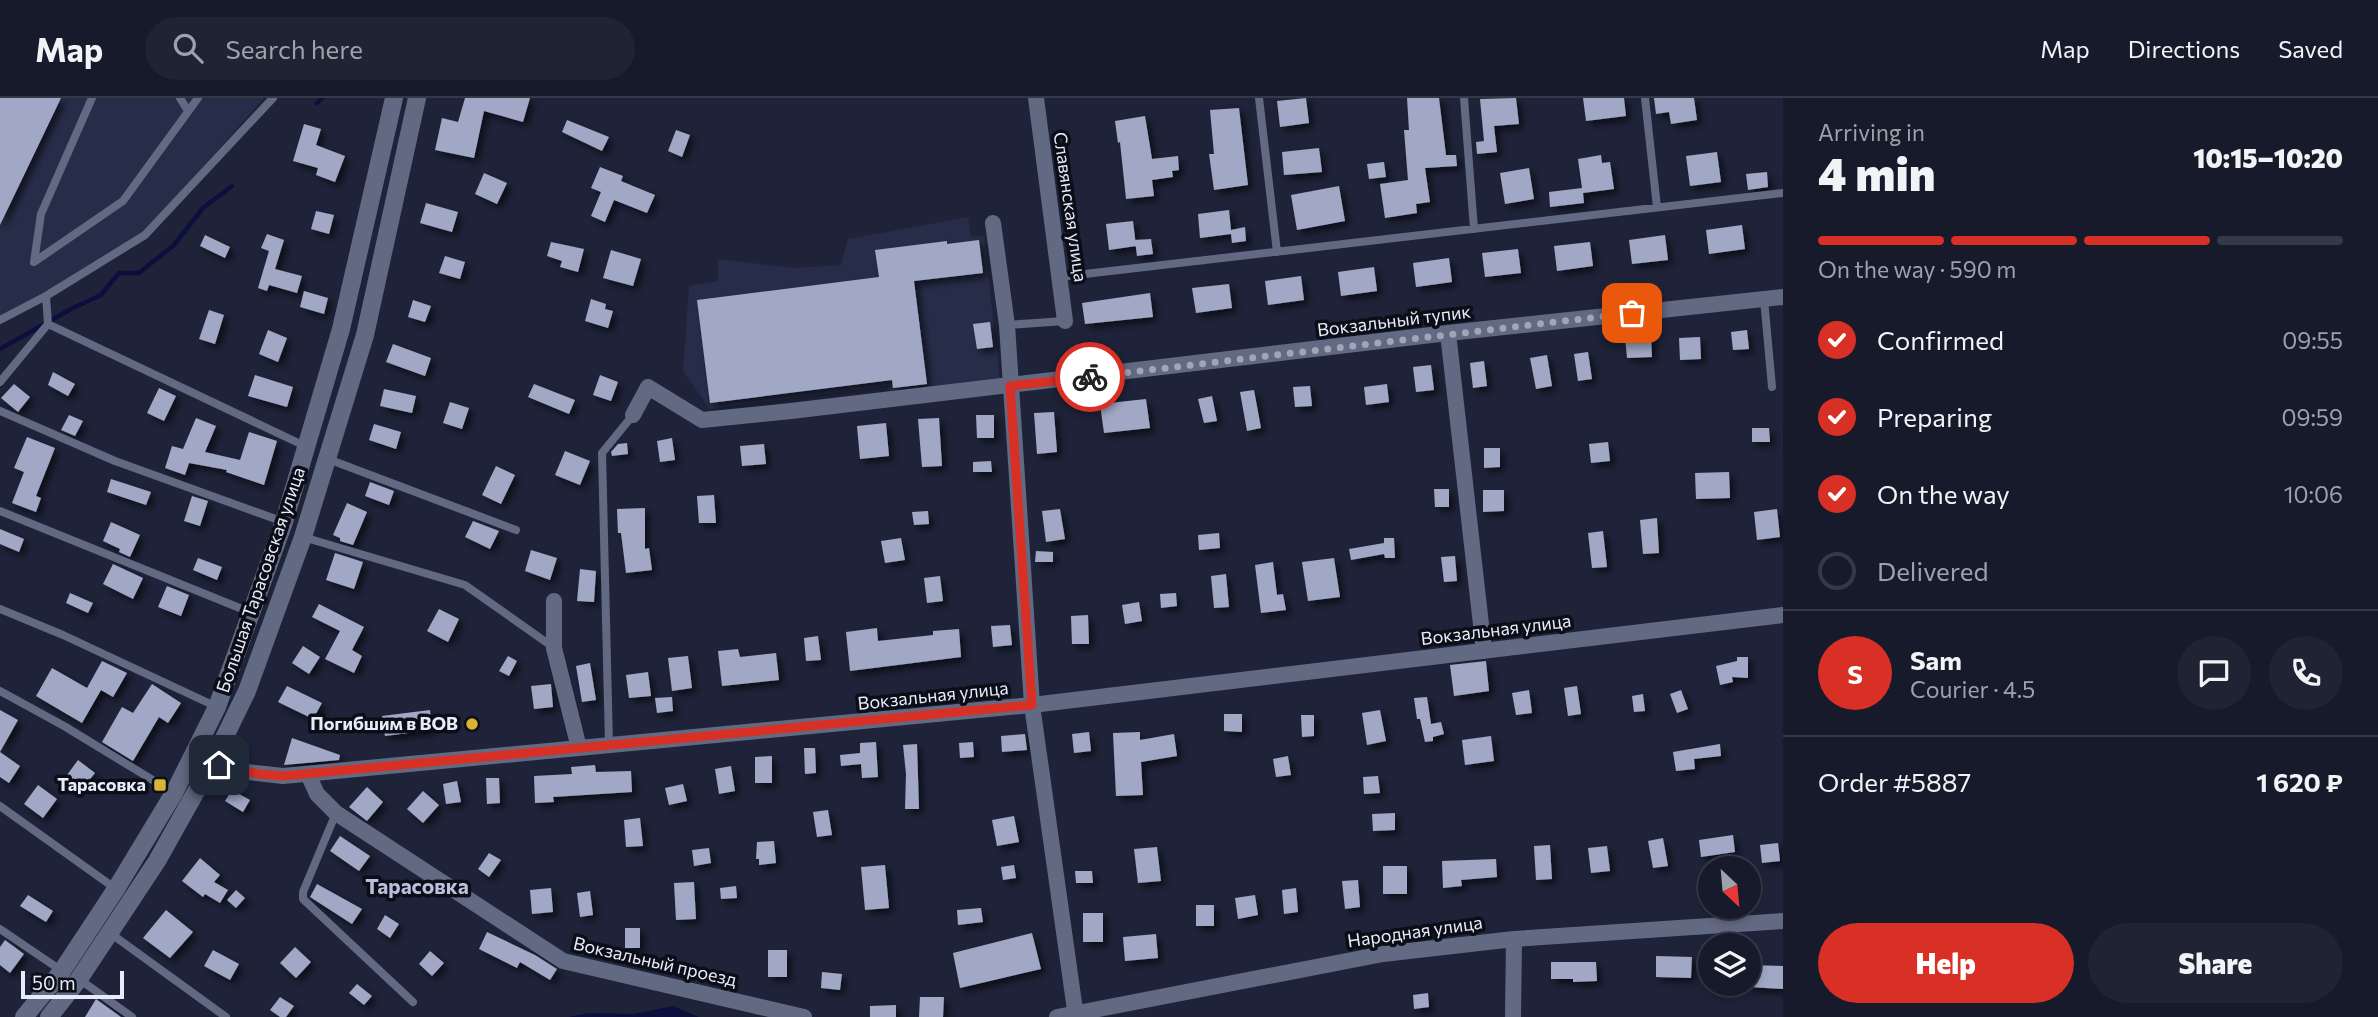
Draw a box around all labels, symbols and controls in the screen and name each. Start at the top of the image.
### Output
search box [145,17,635,80]
text: Map [35,28,103,69]
icon: search [169,29,207,67]
text: Search here [225,33,363,64]
text: Map [2040,34,2090,63]
text: Directions [2128,34,2240,63]
text: Saved [2278,34,2343,63]
text: Arriving in [1818,118,1925,146]
street label: Славянская улица [1050,130,1092,283]
text: 10:15–10:20 [2193,142,2343,173]
text: 4 min [1818,144,1936,200]
text: On the way · 590 m [1818,255,2016,283]
pin [1602,283,1662,343]
icon: bag [1613,294,1651,332]
street label: Вокзальный тупик [1316,300,1472,340]
icon: check [1818,321,1856,359]
text: Confirmed [1877,324,2004,355]
text: 09:55 [2282,326,2343,354]
courier [1055,342,1125,412]
icon: bike [1071,358,1109,396]
icon: check [1818,398,1856,436]
text: Preparing [1877,401,1992,432]
text: 09:59 [2281,403,2343,431]
street label: Большая Тарасовская улица [211,464,309,695]
icon: check [1818,475,1856,513]
text: On the way [1877,478,2010,509]
text: 10:06 [2284,480,2343,508]
text: Delivered [1877,555,1988,586]
street label: Вокзальная улица [1419,609,1572,649]
button: chat [2177,636,2251,710]
button: phone [2269,636,2343,710]
text: Sam [1910,644,1962,675]
text: S [1847,658,1863,689]
text: Courier · 4.5 [1910,675,2035,703]
street label: Вокзальная улица [856,676,1009,714]
place label: Погибшим в ВОВ [310,712,458,734]
marker: Погибшим в ВОВ [464,716,480,732]
pin [189,735,249,795]
icon: home [200,746,238,784]
text: Order #5887 [1818,766,1971,797]
text: 1 620 ₽ [2256,766,2343,797]
place label: Тарасовка [57,773,146,795]
marker: Тарасовка [152,777,168,793]
north arrow [1698,856,1760,919]
map controls [1698,856,1761,996]
district label: Тарасовка [365,873,469,898]
street label: Народная улица [1346,911,1484,951]
button: Help [1818,923,2074,1003]
button: Share [2088,923,2343,1003]
street label: Вокзальный проезд [571,932,740,991]
button: layers [1698,933,1761,996]
scale bar [21,968,124,1000]
text: 50 m [32,971,76,994]

